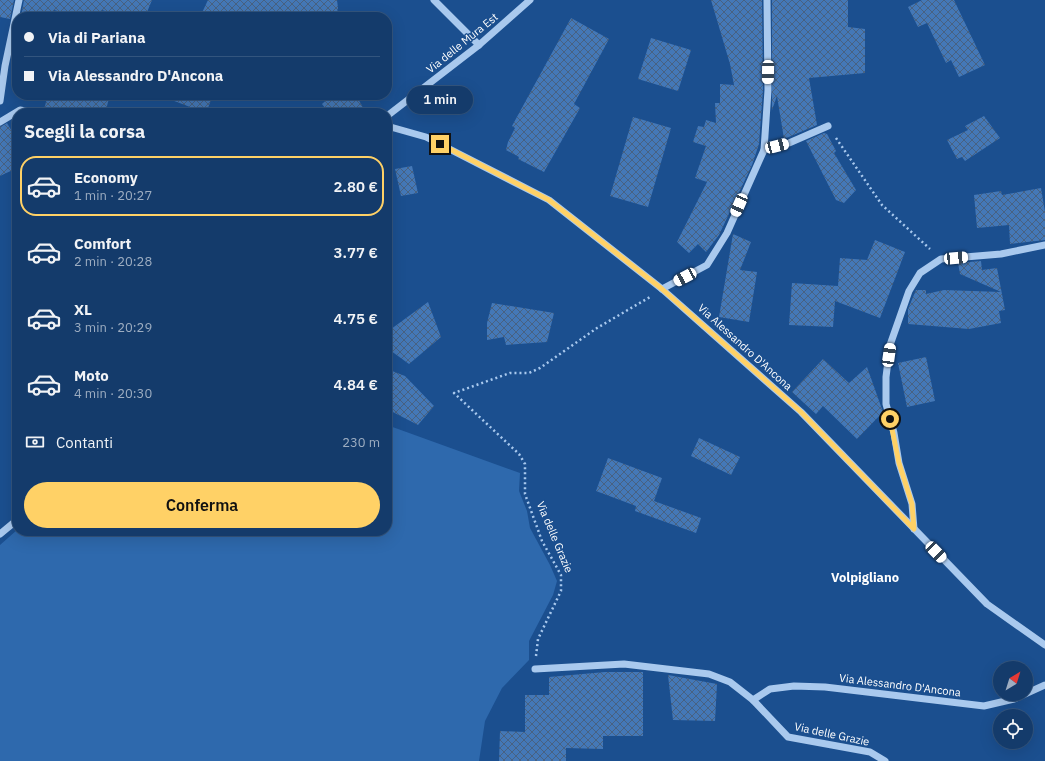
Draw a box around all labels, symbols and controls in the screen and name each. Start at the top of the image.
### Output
street label: Via delle Mura Est [423,10,501,76]
text: Via di Pariana [48,28,146,47]
car [762,60,774,84]
text: Via Alessandro D'Ancona [48,66,223,85]
callout: 1 min [407,86,473,114]
text: 1 min [423,91,457,108]
text: Scegli la corsa [24,120,145,143]
route end [431,135,449,153]
car [764,137,790,155]
icon: car [26,168,62,204]
text: Economy [74,168,138,187]
text: 2.80 € [334,177,378,196]
text: 1 min · 20:27 [74,187,152,204]
car [729,192,749,218]
icon: car [26,234,62,270]
text: Comfort [74,234,131,253]
text: 3.77 € [334,243,378,262]
car [944,251,968,265]
text: 2 min · 20:28 [74,253,152,270]
car [672,266,698,288]
icon: car [26,300,62,336]
text: XL [74,300,92,319]
street label: Via Alessandro D'Ancona [695,301,795,393]
text: 4.75 € [334,309,378,328]
text: 3 min · 20:29 [74,319,152,336]
car [881,342,897,368]
icon: car [26,366,62,402]
text: Moto [74,366,109,385]
text: 4.84 € [334,375,378,394]
text: 4 min · 20:30 [74,385,152,402]
route start [881,410,899,428]
icon: cash [24,431,46,453]
text: Contanti [56,433,113,452]
text: 230 m [342,434,380,451]
button: Conferma [24,482,380,528]
street label: Via delle Grazie [534,499,576,575]
car [923,539,949,565]
district label: Volpigliano [831,569,899,586]
north arrow [993,661,1033,701]
map controls [993,661,1033,749]
street label: Via Alessandro D'Ancona [838,671,962,699]
button: locate [993,709,1033,749]
street label: Via delle Grazie [793,719,871,749]

